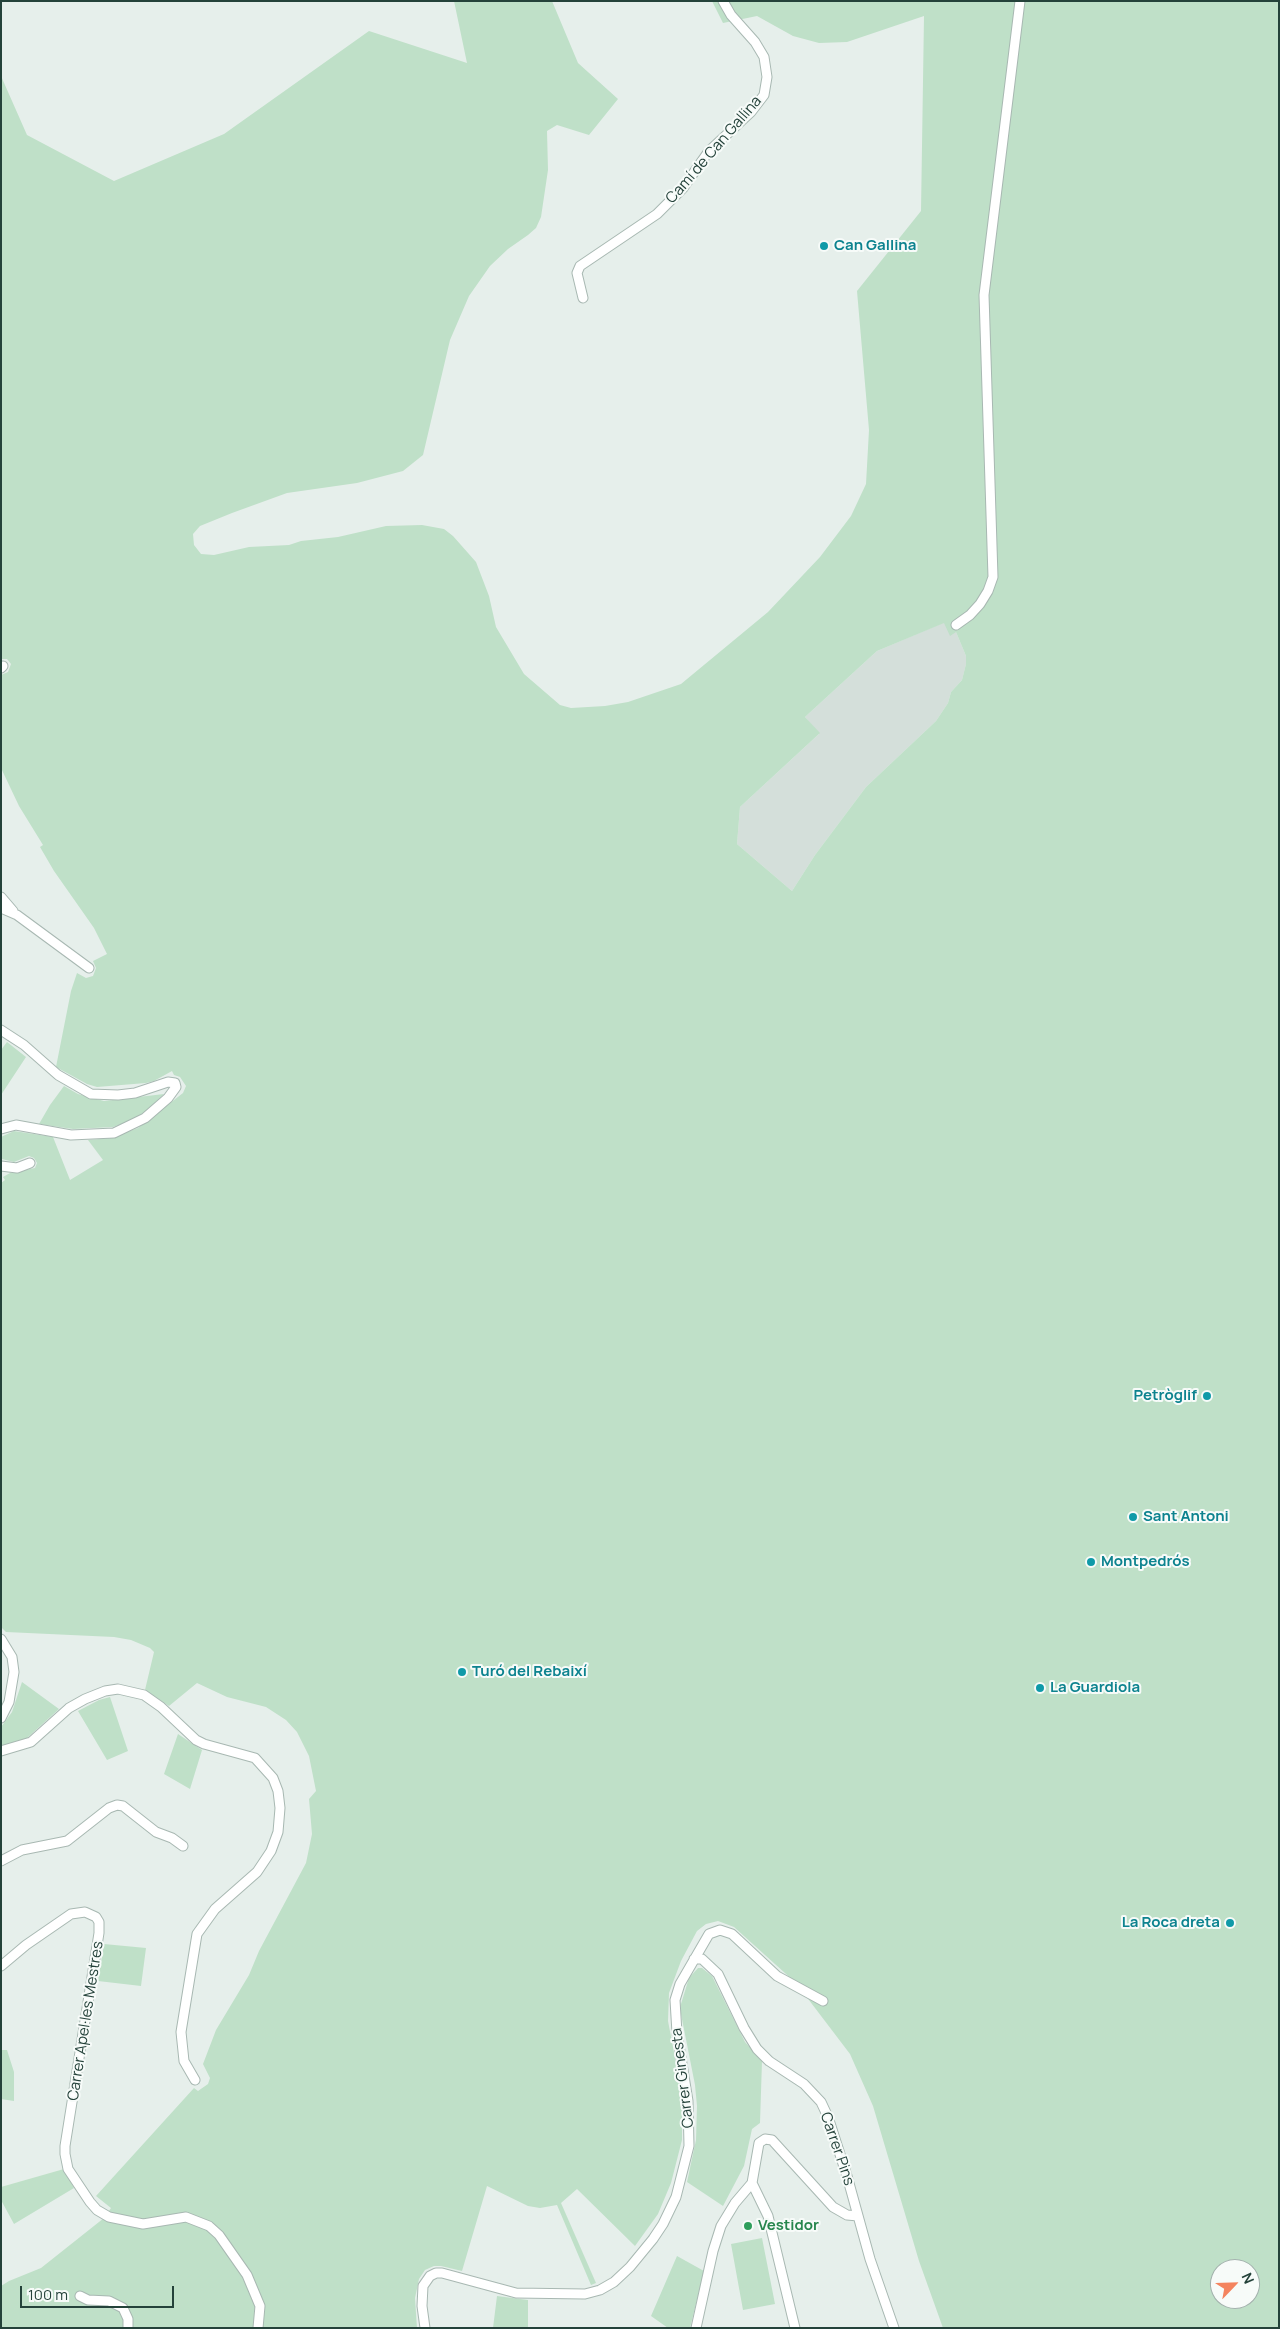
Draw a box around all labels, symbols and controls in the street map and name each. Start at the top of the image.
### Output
street label: Camí de Can Gallina [662,93,766,207]
place label: Can Gallina [834,237,916,255]
marker: Can Gallina [818,240,830,252]
place label: Petròglif [1134,1387,1197,1405]
marker: Petròglif [1201,1390,1213,1402]
place label: Sant Antoni [1143,1508,1229,1526]
marker: Sant Antoni [1127,1511,1139,1523]
place label: Montpedrós [1101,1553,1190,1571]
marker: Montpedrós [1085,1556,1097,1568]
place label: Turó del Rebaixí [472,1663,587,1681]
marker: Turó del Rebaixí [456,1666,468,1678]
place label: La Guardiola [1050,1679,1140,1697]
marker: La Guardiola [1034,1682,1046,1694]
place label: La Roca dreta [1122,1914,1220,1932]
marker: La Roca dreta [1224,1917,1236,1929]
street label: Carrer Apel·les Mestres [64,1940,108,2102]
street label: Carrer Ginesta [668,2027,698,2129]
street label: Carrer Pins [816,2110,858,2188]
place label: Vestidor [758,2217,819,2235]
marker: Vestidor [742,2220,754,2232]
north arrow [1210,2259,1260,2309]
text: N [1238,2270,1259,2287]
scale bar [22,2276,176,2308]
text: 100 m [28,2284,68,2305]

